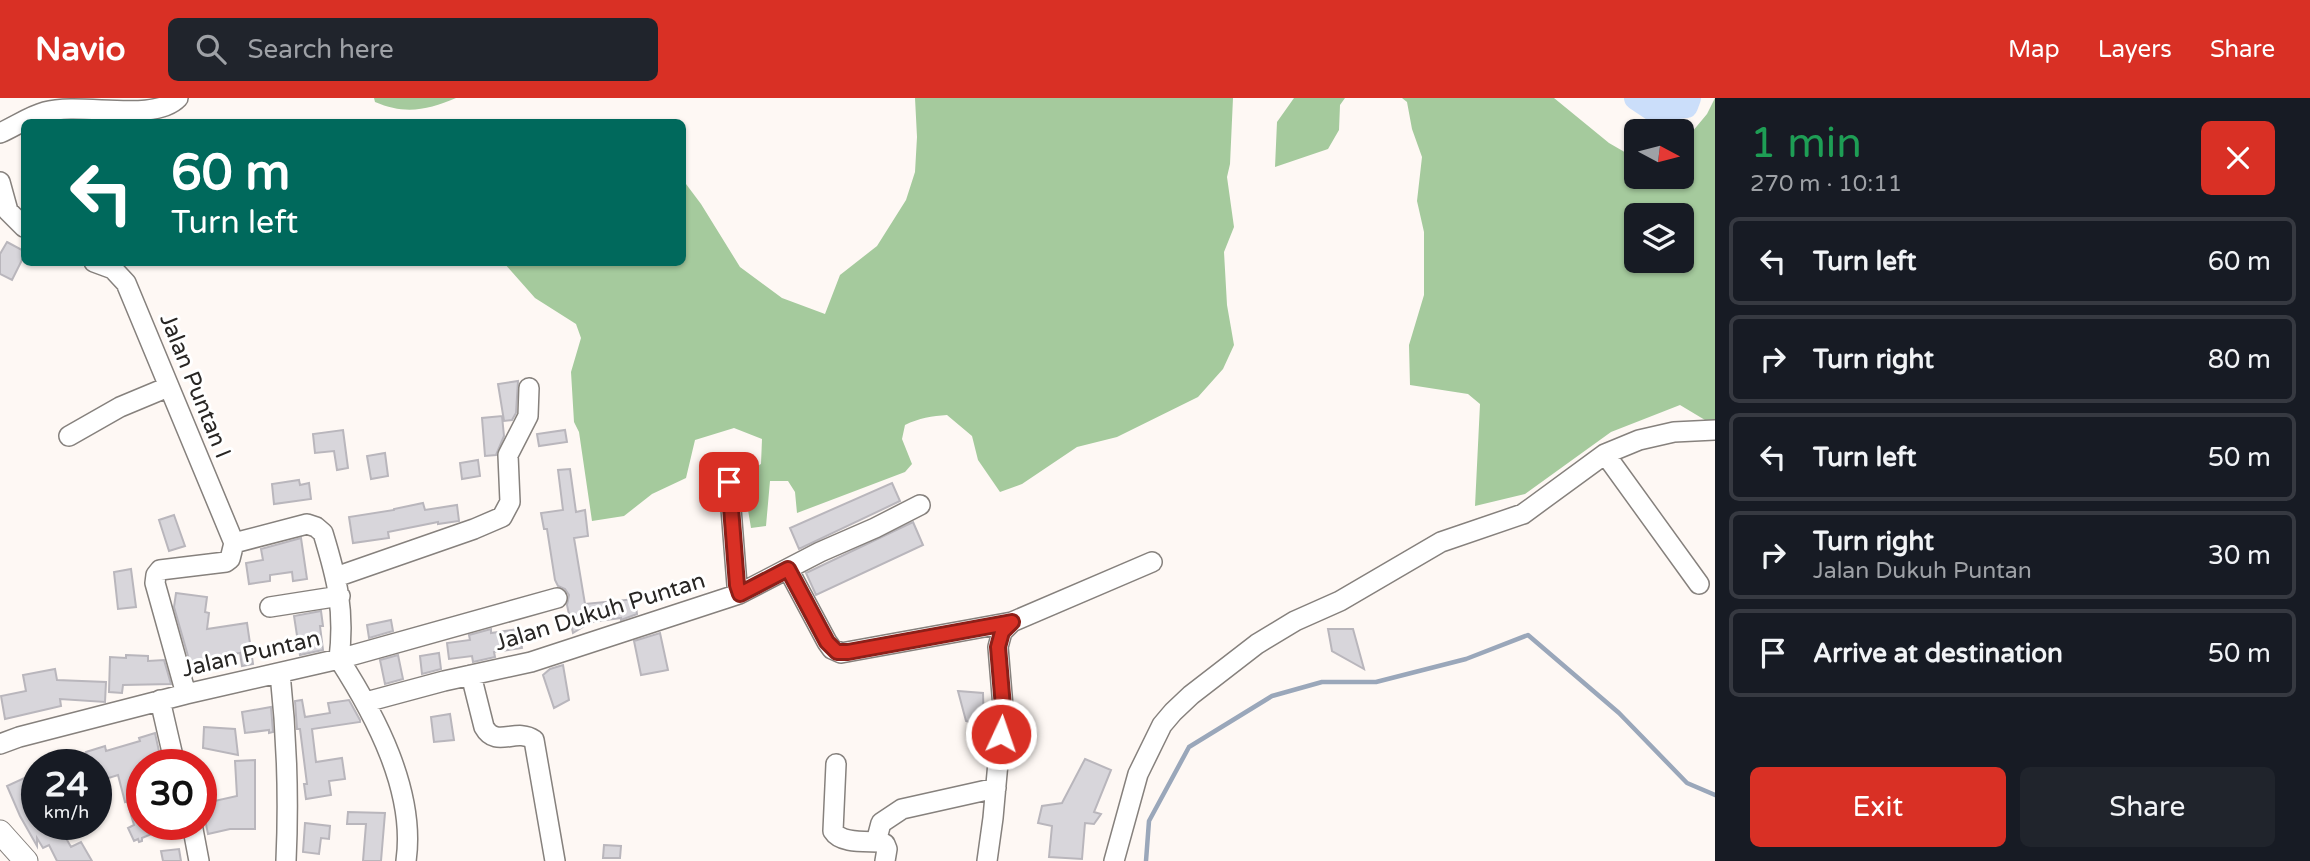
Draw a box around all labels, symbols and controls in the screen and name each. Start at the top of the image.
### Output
search box [168,18,658,81]
text: Navio [35,30,126,69]
icon: search [192,30,230,68]
text: Search here [248,34,394,65]
text: Map [2008,35,2060,64]
text: Layers [2098,35,2172,64]
text: Share [2210,35,2275,64]
text: 1 min [1750,118,1862,169]
north arrow [1624,119,1694,189]
map controls [1624,119,1694,273]
button: close [2201,121,2275,195]
text: 60 m [171,144,290,203]
icon: left [56,147,147,238]
text: 270 m · 10:11 [1750,170,1902,198]
button: layers [1624,203,1694,273]
text: Turn left [171,204,298,242]
icon: left [1754,242,1792,280]
text: Turn left [1813,246,1916,277]
text: 60 m [2208,246,2271,277]
street label: Jalan Puntan I [153,310,237,462]
icon: right [1754,340,1792,378]
text: Turn right [1813,344,1934,375]
text: 80 m [2208,344,2271,375]
icon: left [1754,438,1792,476]
text: Turn left [1813,442,1916,473]
text: 50 m [2208,442,2271,473]
pin [699,452,759,512]
icon: arrive [710,463,748,501]
text: Turn right [1813,526,1934,557]
icon: right [1754,536,1792,574]
text: 30 m [2208,540,2271,571]
text: Jalan Dukuh Puntan [1813,557,2032,585]
street label: Jalan Dukuh Puntan [491,567,709,657]
street label: Jalan Puntan [179,624,323,684]
icon: arrive [1754,634,1792,672]
text: Arrive at destination [1813,638,2063,669]
text: 50 m [2208,638,2271,669]
position arrow [964,697,1038,771]
speed limit sign: 30 [126,749,217,840]
text: 24 [45,764,88,806]
button: Exit [1750,767,2006,847]
button: Share [2020,767,2275,847]
text: km/h [44,801,89,823]

